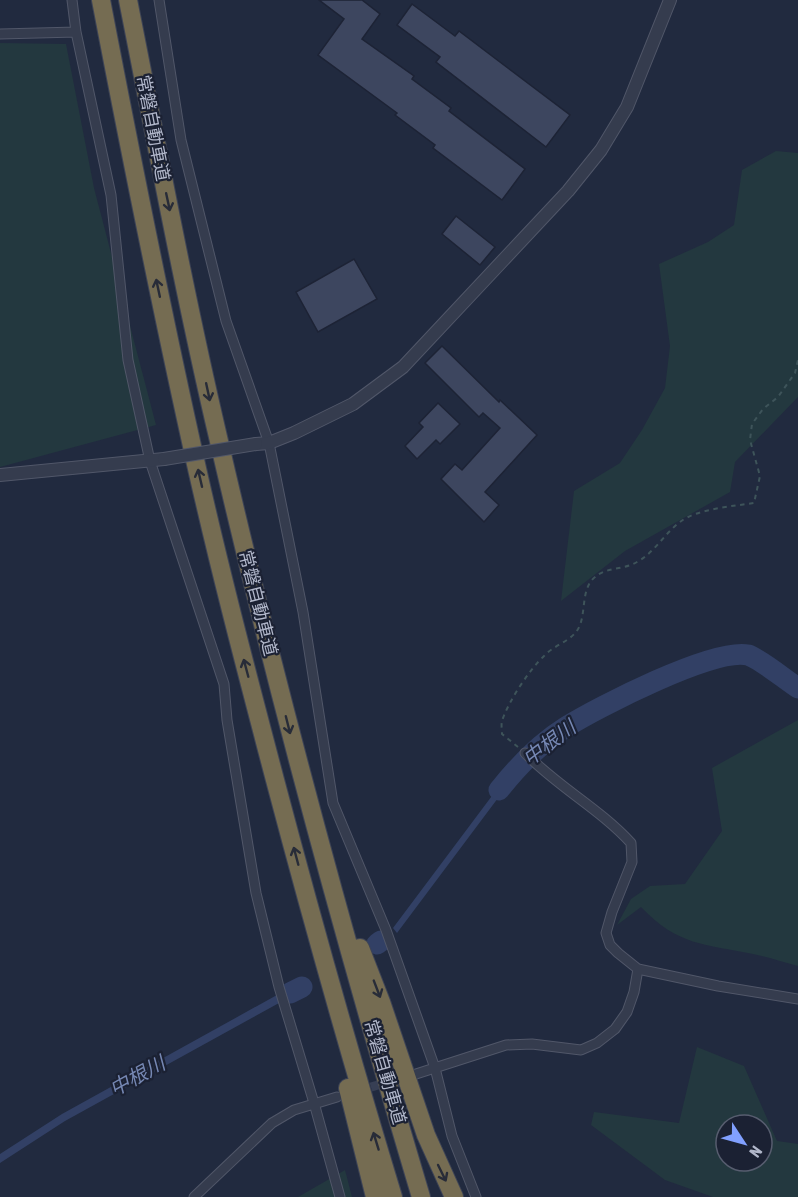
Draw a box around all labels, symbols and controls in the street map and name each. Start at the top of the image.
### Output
street label: 常磐自動車道 [133,73,174,183]
one-way arrow [163,191,174,211]
one-way arrow [152,279,164,298]
one-way arrow [203,382,214,402]
one-way arrow [193,469,205,488]
street label: 常磐自動車道 [235,548,282,658]
one-way arrow [239,659,251,678]
water label: 中根川 [518,714,581,770]
one-way arrow [283,715,295,734]
one-way arrow [289,847,301,866]
one-way arrow [372,979,383,998]
street label: 常磐自動車道 [361,1017,410,1127]
water label: 中根川 [105,1050,170,1100]
north arrow [714,1113,774,1173]
one-way arrow [370,1132,381,1151]
text: N [746,1143,766,1161]
one-way arrow [437,1163,448,1181]

